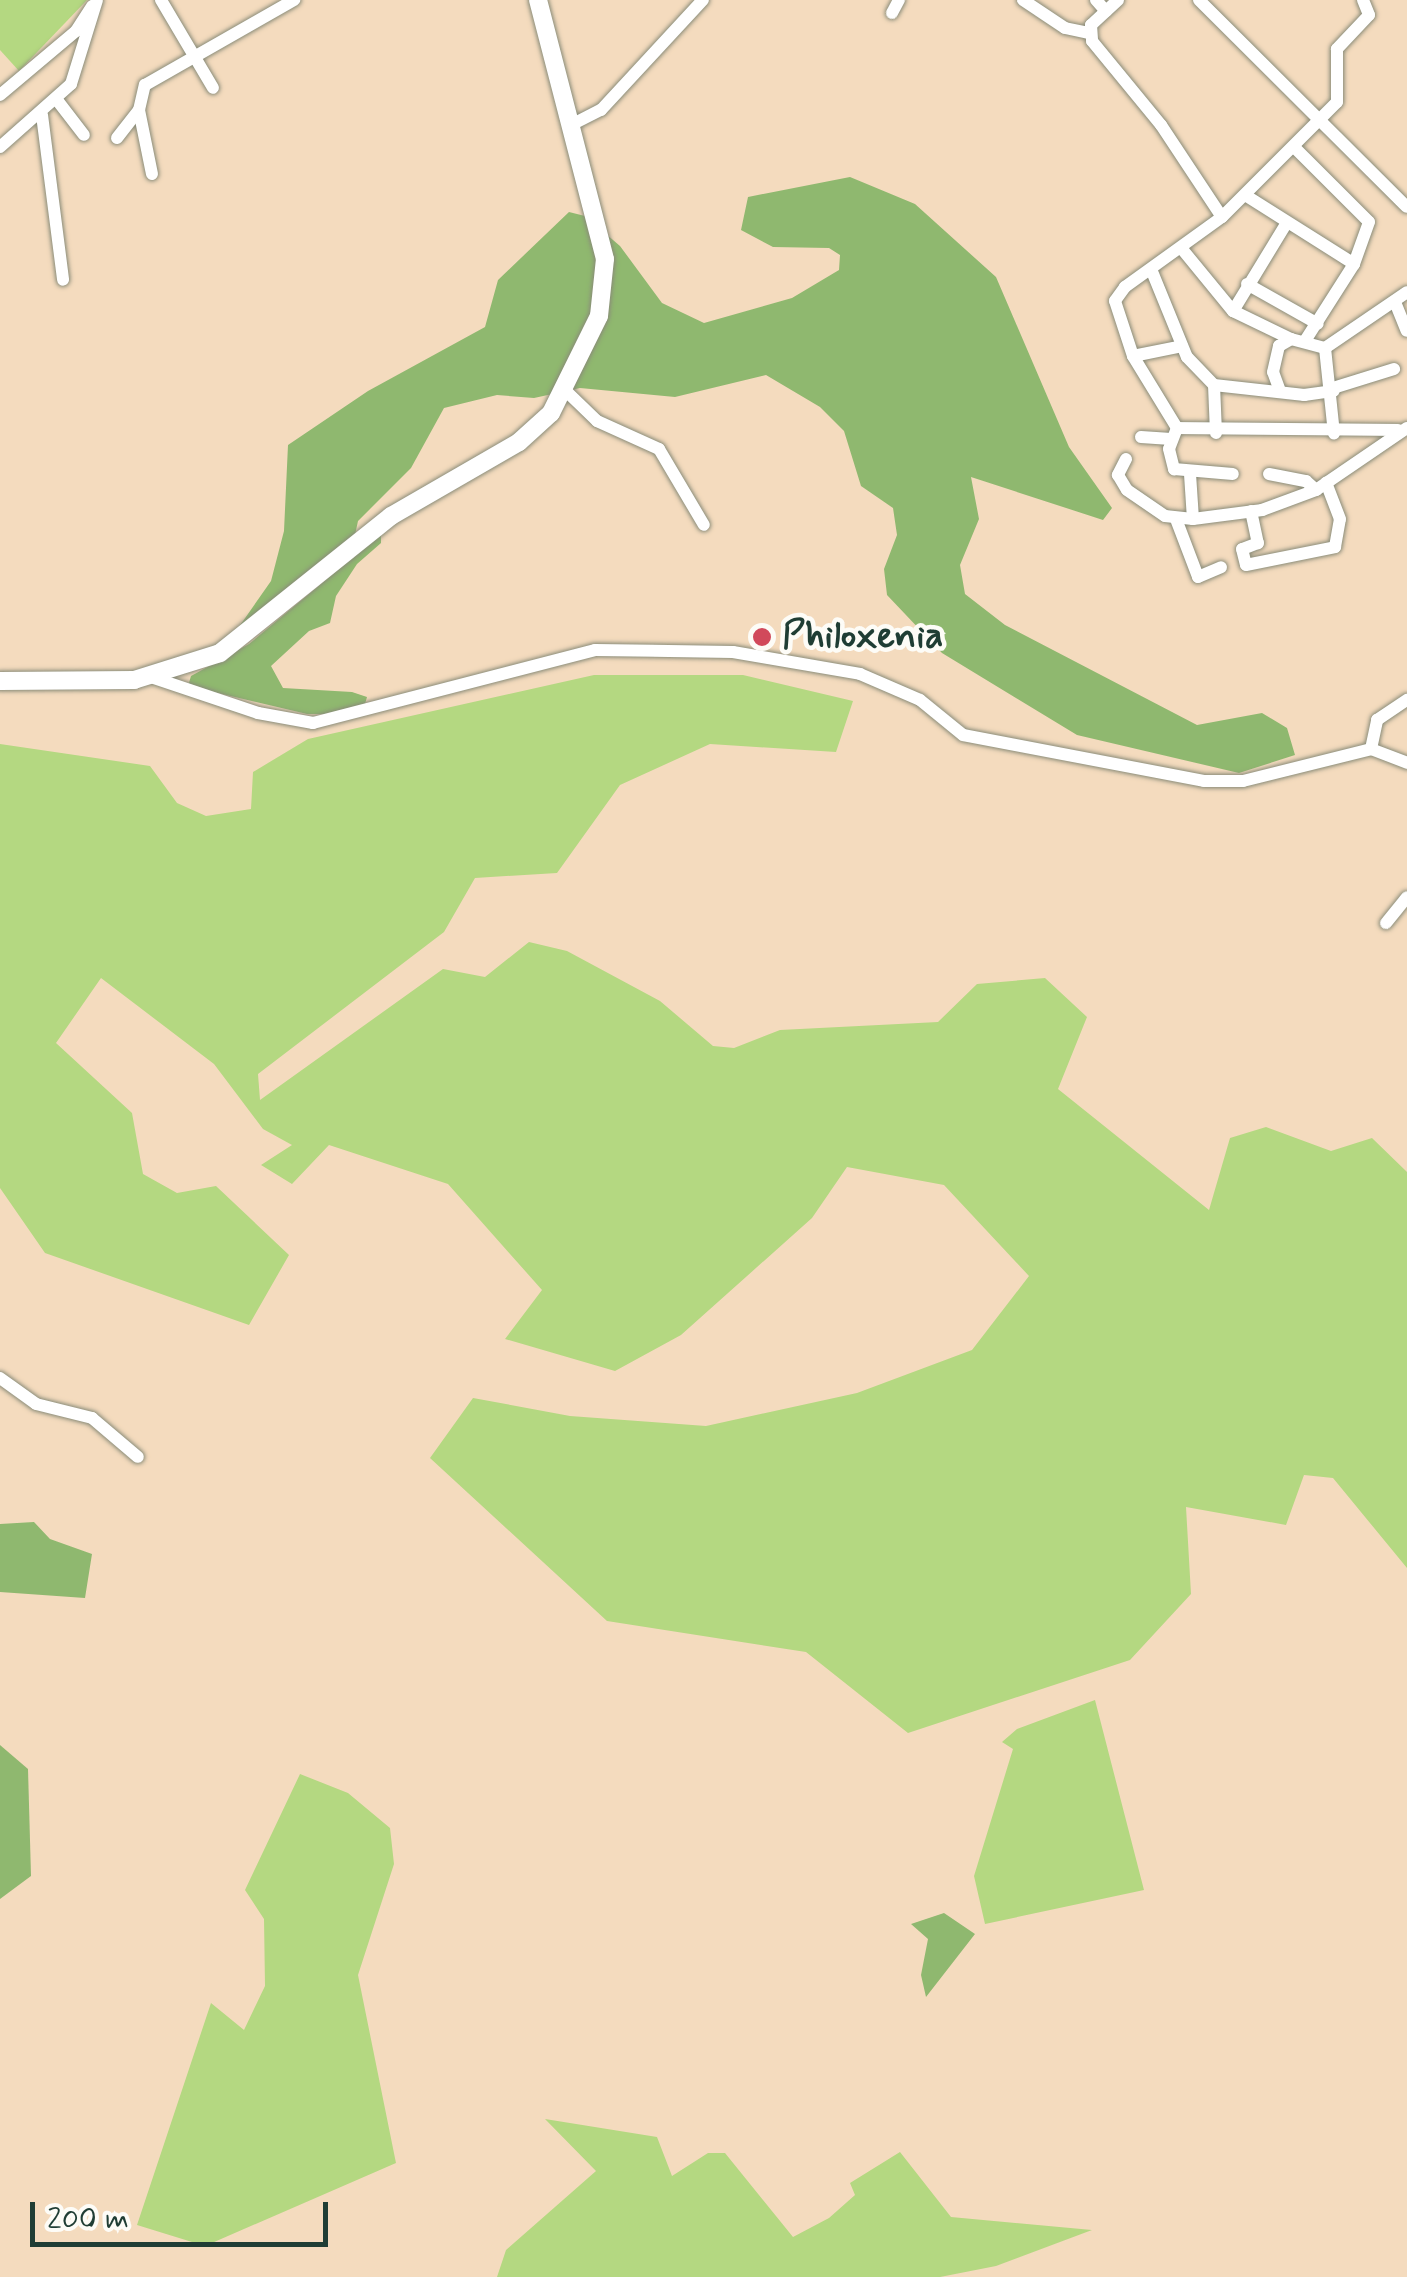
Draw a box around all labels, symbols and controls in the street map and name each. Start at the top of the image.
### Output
place label: Philoxenia [782,614,943,660]
marker: Philoxenia [751,626,773,648]
scale bar [35,2182,332,2244]
text: 200 m [47,2200,129,2239]

